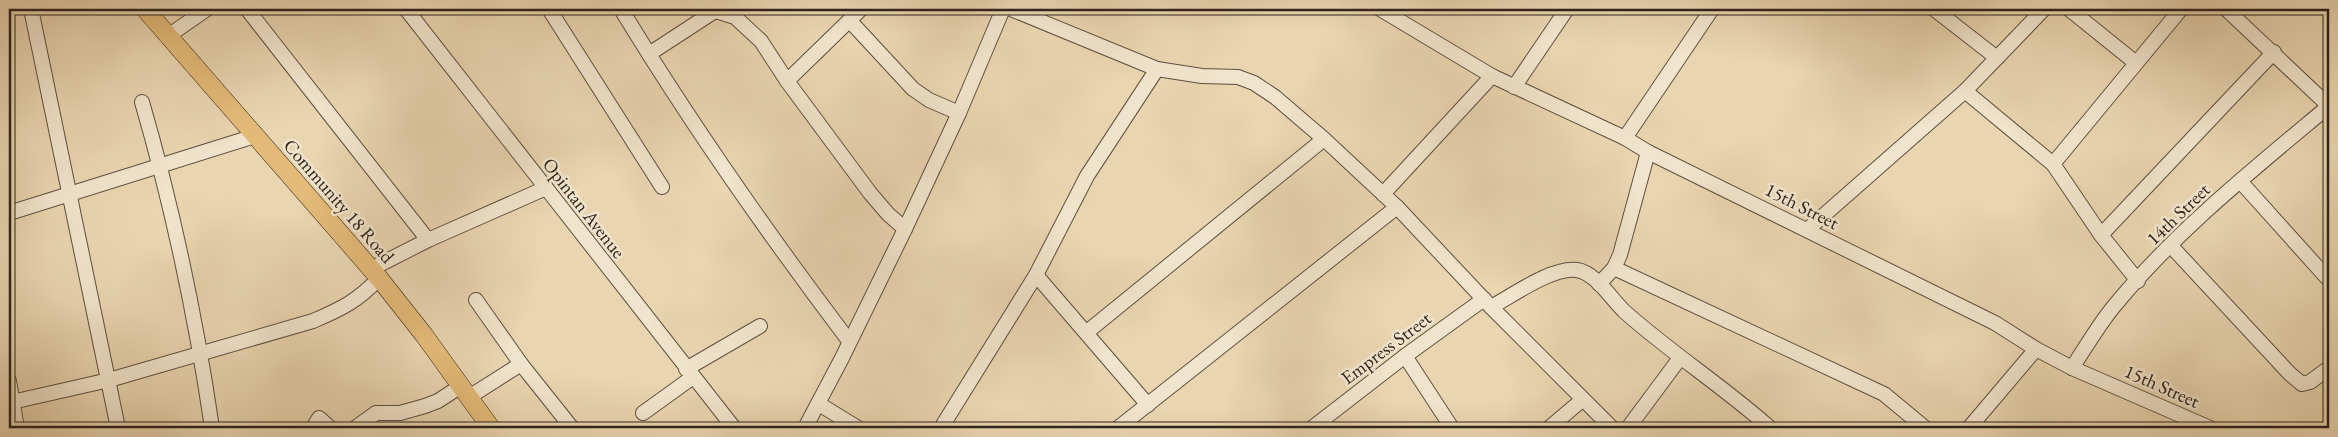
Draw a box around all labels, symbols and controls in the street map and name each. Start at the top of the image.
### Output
street label: Community 18 Road [278,134,400,269]
street label: Opintan Avenue [537,153,631,263]
street label: 15th Street [1761,177,1843,235]
street label: 14th Street [2141,177,2215,251]
street label: Empress Street [1336,306,1436,390]
street label: 15th Street [2121,358,2203,414]

